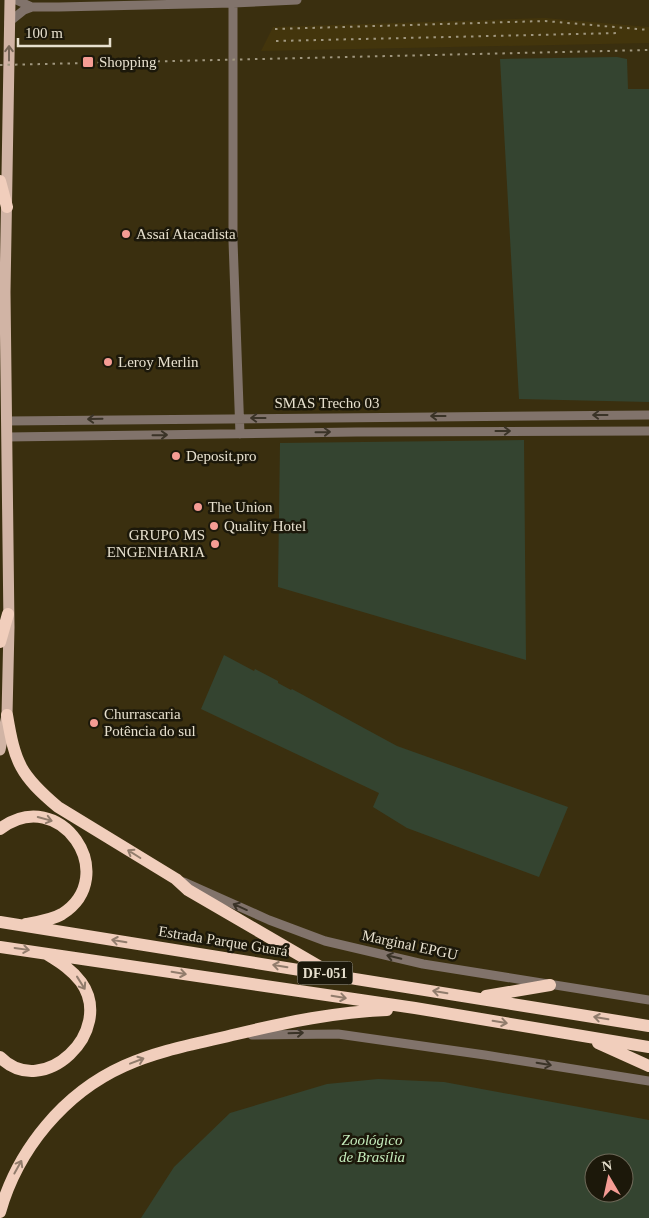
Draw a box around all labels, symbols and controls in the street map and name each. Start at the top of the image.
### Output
scale bar [18,15,110,47]
text: 100 m [25,25,63,41]
one-way arrow [4,45,14,62]
place label: Shopping [99,54,157,70]
marker: Shopping [81,55,95,69]
place label: Assaí Atacadista [136,226,236,242]
marker: Assaí Atacadista [120,228,132,240]
place label: Leroy Merlin [118,354,199,370]
marker: Leroy Merlin [102,356,114,368]
street label: SMAS Trecho 03 [274,395,380,411]
one-way arrow [593,410,609,420]
one-way arrow [430,411,446,421]
one-way arrow [250,413,266,423]
one-way arrow [88,414,104,424]
one-way arrow [494,426,511,436]
one-way arrow [315,428,331,437]
one-way arrow [152,430,168,440]
place label: Deposit.pro [186,448,256,464]
marker: Deposit.pro [170,450,182,462]
place label: The Union [208,499,273,515]
marker: The Union [192,501,204,513]
place label: Quality Hotel [224,518,306,534]
marker: Quality Hotel [208,520,220,532]
place label: GRUPO MS ENGENHARIA [107,527,205,560]
marker: GRUPO MS ENGENHARIA [209,538,221,550]
place label: Churrascaria Potência do sul [104,706,196,739]
marker: Churrascaria Potência do sul [88,717,100,729]
one-way arrow [37,815,53,824]
one-way arrow [127,849,141,859]
one-way arrow [233,901,248,911]
street label: Estrada Parque Guará [157,923,289,959]
street label: Marginal EPGU [361,927,460,963]
one-way arrow [112,936,128,946]
one-way arrow [14,945,30,955]
one-way arrow [386,952,402,961]
one-way arrow [272,961,288,971]
road number: DF-051 [298,961,352,984]
one-way arrow [170,968,186,978]
one-way arrow [76,976,86,990]
one-way arrow [433,987,449,997]
one-way arrow [331,992,347,1002]
one-way arrow [593,1013,609,1023]
one-way arrow [492,1018,508,1028]
one-way arrow [288,1029,304,1038]
one-way arrow [128,1056,144,1065]
one-way arrow [535,1060,551,1070]
park label: Zoológico de Brasília [339,1132,405,1165]
north arrow [584,1153,634,1203]
text: N [601,1157,613,1174]
one-way arrow [14,1160,23,1175]

